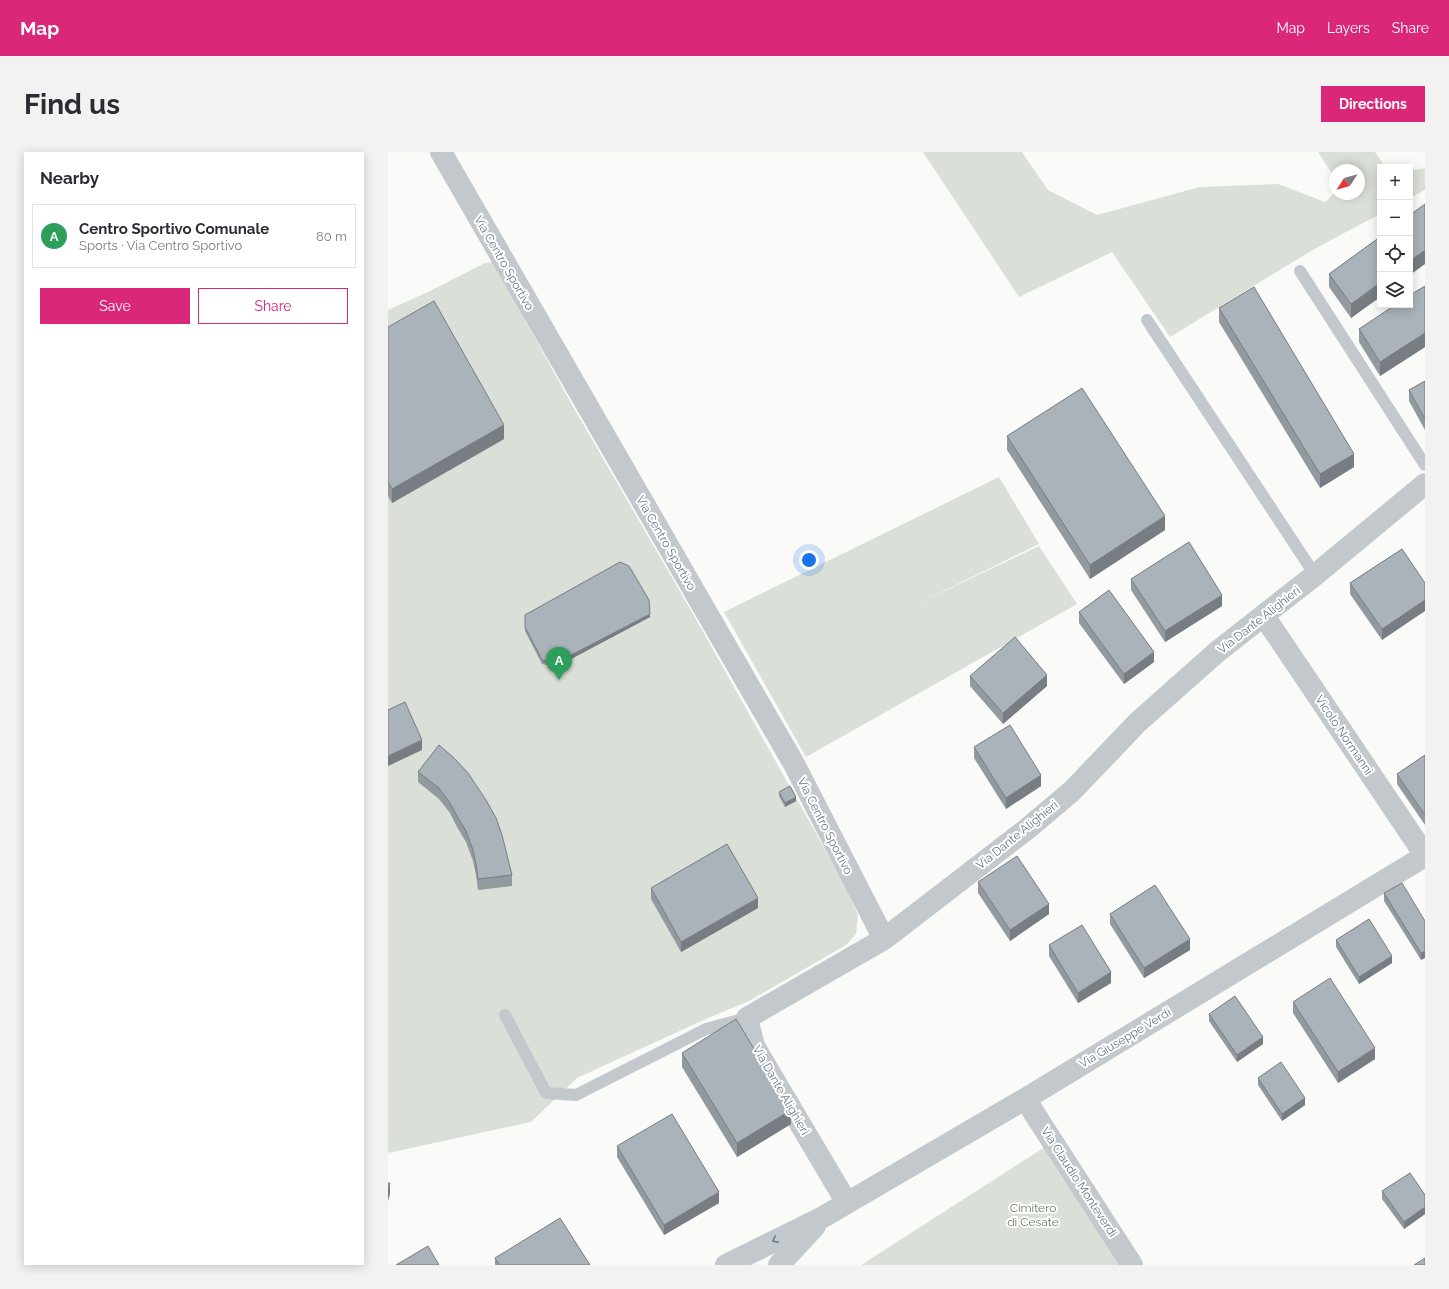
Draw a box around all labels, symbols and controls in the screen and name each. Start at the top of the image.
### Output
text: Map [20,17,59,39]
text: Map [1277,20,1305,36]
text: Layers [1327,20,1370,36]
text: Share [1392,20,1429,36]
button: Directions [1321,86,1425,122]
text: Find us [24,88,120,121]
north arrow [1329,164,1365,200]
map controls [1377,164,1413,308]
button: + [1377,164,1413,200]
text: Nearby [40,168,99,188]
button: − [1377,200,1413,236]
street label: Via Centro Sportivo [471,213,537,313]
text: Centro Sportivo Comunale [79,220,269,238]
text: A [50,229,58,244]
text: 80 m [316,229,347,244]
button: locate [1377,236,1413,272]
text: Sports · Via Centro Sportivo [79,238,242,253]
button: layers [1377,272,1413,308]
button: Save [40,288,190,324]
button: Share [198,288,348,324]
street label: Via Centro Sportivo [633,493,699,593]
your location [799,550,819,570]
street label: Via Dante Alighieri [1215,583,1303,657]
pin: A [546,647,572,680]
street label: Vicolo Normanni [1312,693,1376,777]
street label: Via Centro Sportivo [795,775,855,877]
street label: Via Dante Alighieri [973,798,1061,872]
street label: Via Giuseppe Verdi [1077,1005,1173,1071]
street label: Via Dante Alighieri [750,1043,812,1137]
street label: Via Claudio Monteverdi [1038,1124,1120,1240]
park label: Cimitero di Cesate [1007,1201,1059,1229]
one-way arrow [772,1235,780,1243]

